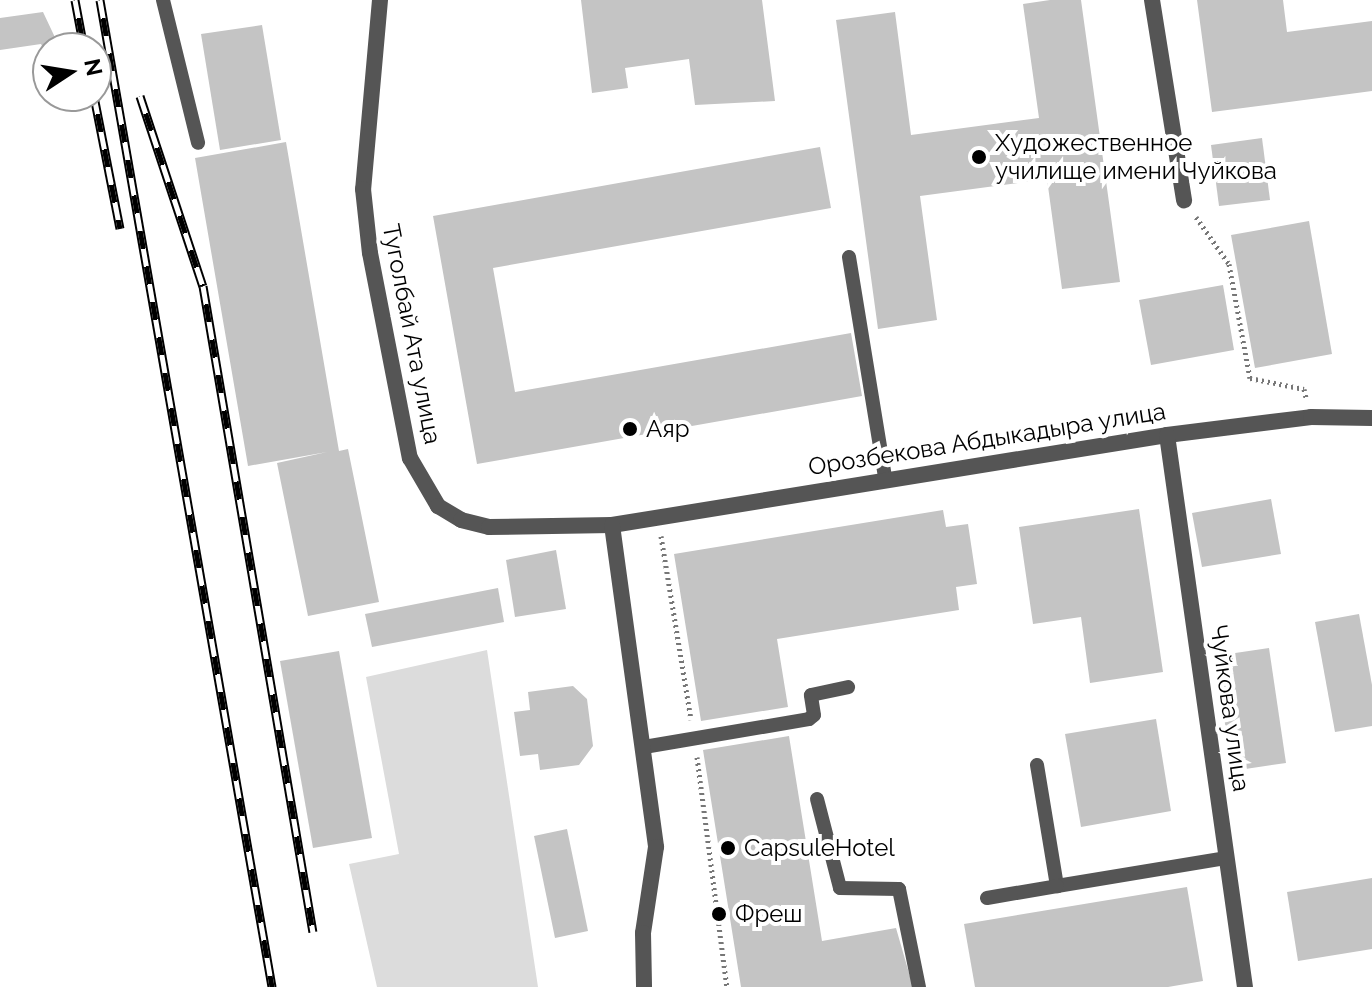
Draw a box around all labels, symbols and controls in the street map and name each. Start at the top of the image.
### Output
north arrow [32,32,112,112]
text: N [79,57,108,78]
place label: Художественное училище имени Чуйкова [995,129,1277,185]
marker: Художественное училище имени Чуйкова [970,148,988,166]
street label: Туголбай Ата улица [376,221,448,447]
street label: Орозбекова Абдыкадыра улица [806,396,1168,482]
place label: Аяр [646,415,689,443]
marker: Аяр [621,420,639,438]
street label: Чуйкова улица [1204,622,1256,794]
place label: CapsuleHotel [744,834,895,862]
marker: CapsuleHotel [719,839,737,857]
place label: Фреш [735,900,802,928]
marker: Фреш [710,905,728,923]

